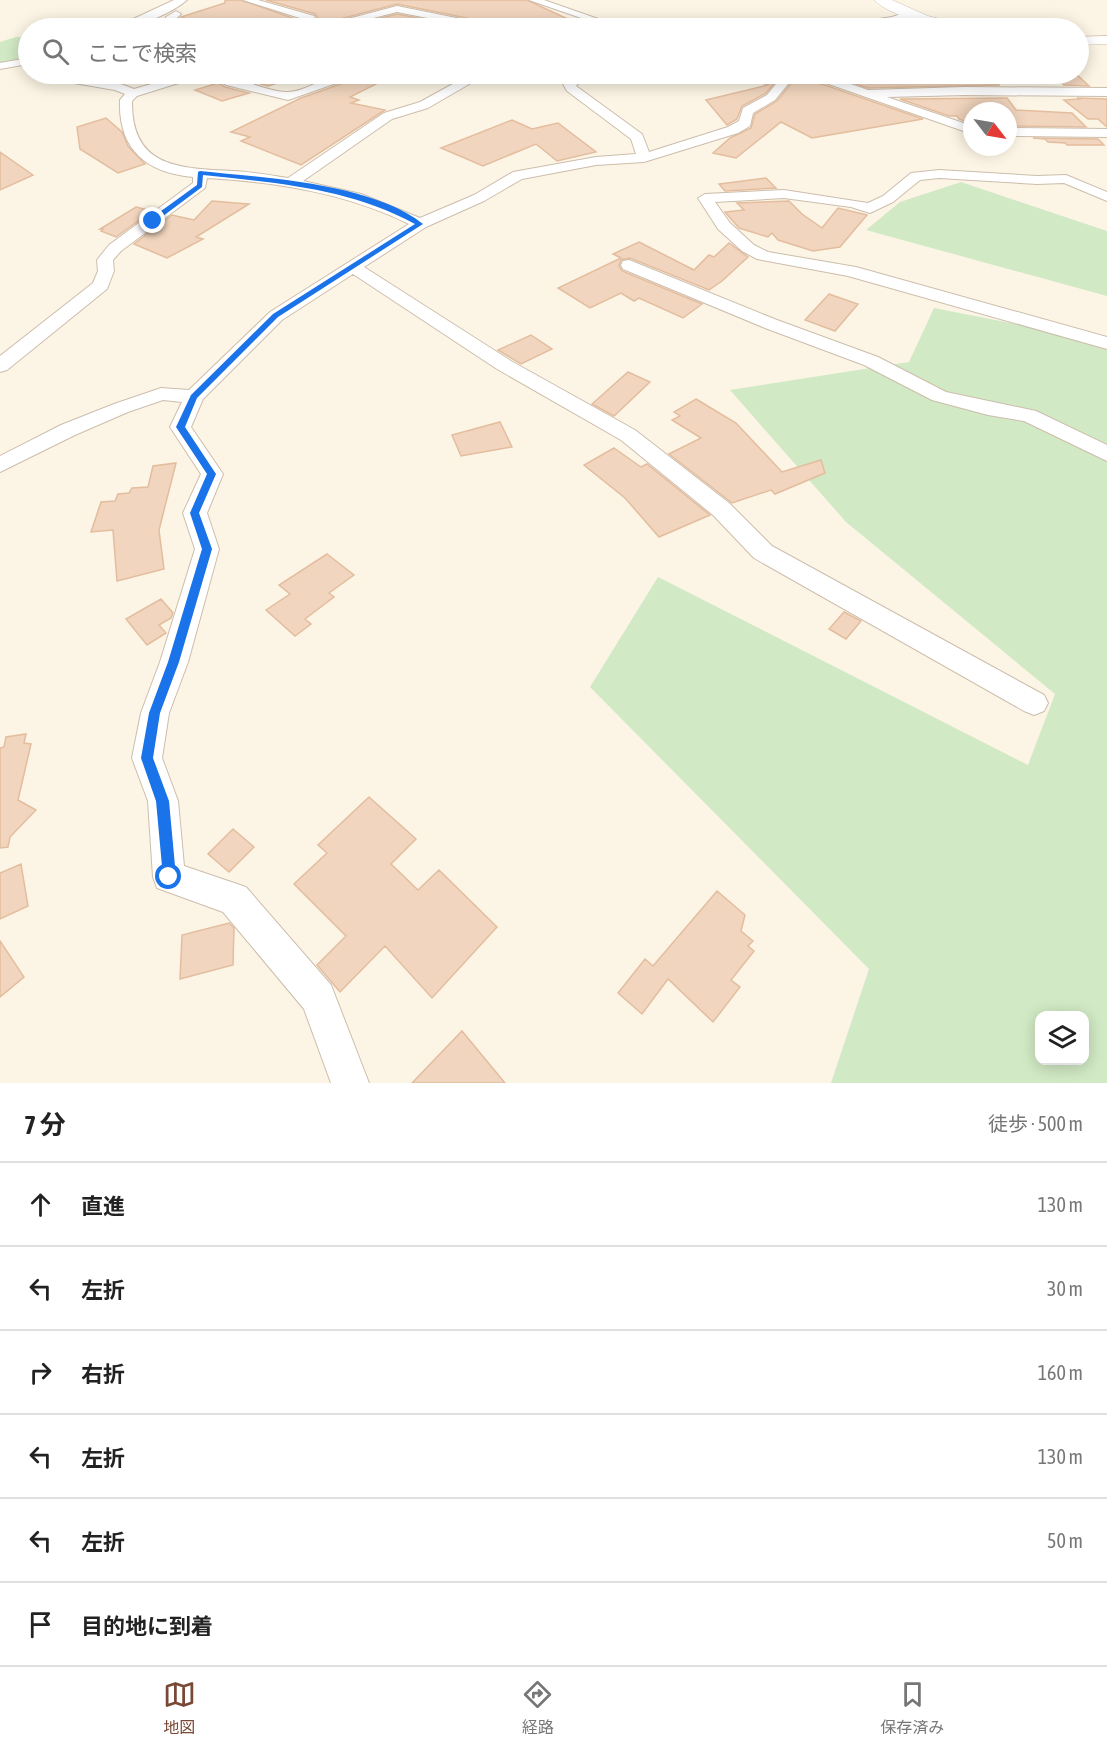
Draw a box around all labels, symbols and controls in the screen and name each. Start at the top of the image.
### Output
search box [18,18,1089,84]
icon: search [39,35,72,68]
text: ここで検索 [87,40,197,66]
north arrow [963,102,1017,156]
route end [139,207,165,233]
route start [155,863,181,889]
map controls [1035,1011,1089,1065]
button: layers [1035,1011,1089,1065]
text: 7 分 [24,1110,66,1140]
text: 徒歩 · 500 m [988,1112,1083,1135]
icon: ahead [24,1188,57,1221]
text: 直進 [81,1193,125,1219]
text: 130 m [1038,1193,1083,1216]
icon: left [24,1272,57,1305]
text: 左折 [81,1277,125,1303]
text: 30 m [1047,1277,1083,1300]
icon: right [24,1356,57,1389]
text: 右折 [81,1361,125,1387]
text: 160 m [1038,1361,1083,1384]
icon: left [24,1440,57,1473]
text: 左折 [81,1445,125,1471]
text: 130 m [1038,1445,1083,1468]
icon: left [24,1524,57,1557]
text: 左折 [81,1529,125,1555]
text: 50 m [1047,1529,1083,1552]
icon: arrive [24,1608,57,1641]
text: 目的地に到着 [81,1613,213,1639]
tab: 地図 [163,1678,196,1738]
tab: 経路 [521,1678,554,1738]
tab: 保存済み [880,1678,944,1738]

